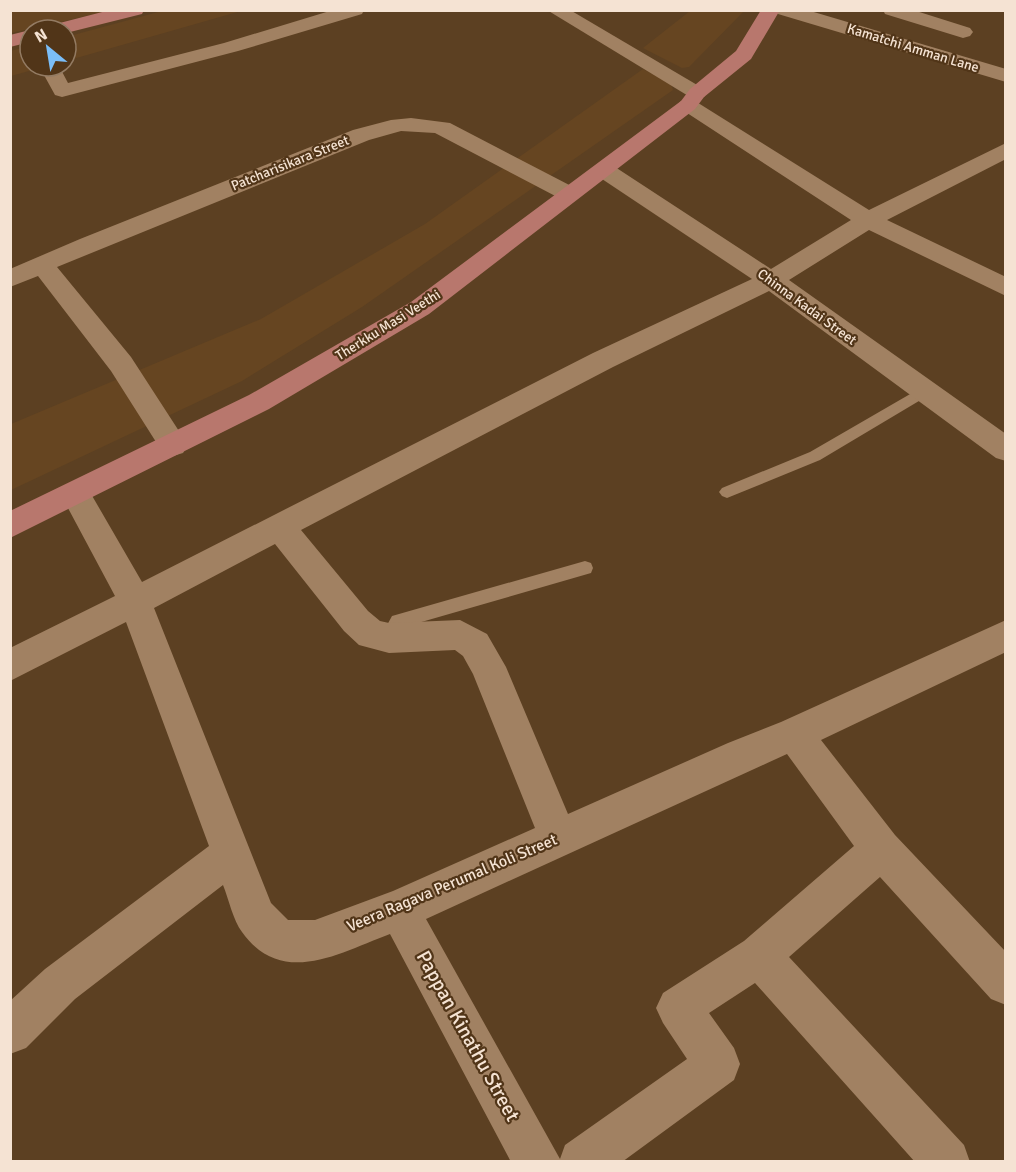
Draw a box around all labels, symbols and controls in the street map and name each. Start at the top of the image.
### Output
north arrow [18,18,78,78]
street label: Kamatchi Amman Lane [845,20,981,76]
text: N [31,24,51,47]
street label: Patcharisikara Street [229,132,352,194]
street label: Chinna Kadai Street [754,265,860,349]
street label: Therkku Masi Veethi [332,286,444,364]
street label: Veera Ragava Perumal Koli Street [344,829,561,936]
street label: Pappan Kinathu Street [411,946,525,1126]

